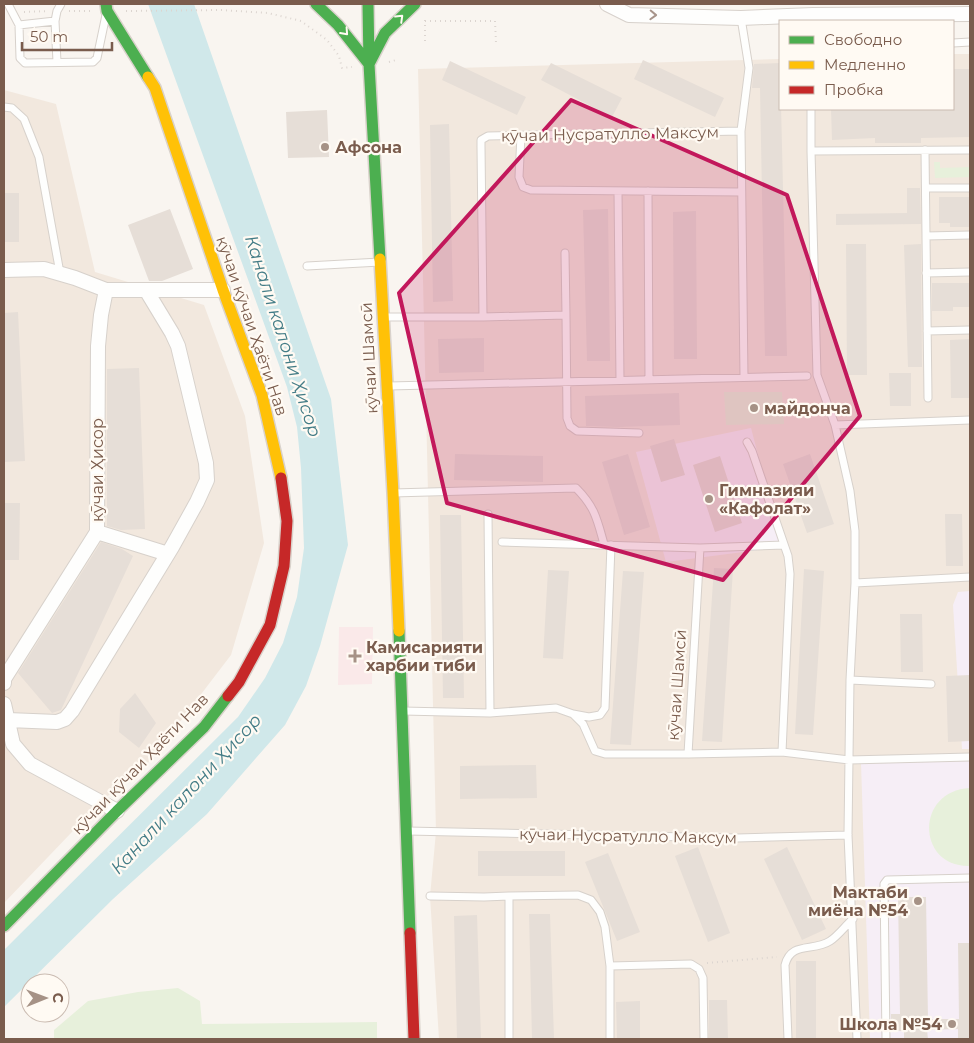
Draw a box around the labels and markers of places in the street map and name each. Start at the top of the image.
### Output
place label: Афсона [335,138,402,157]
marker: Афсона [319,141,331,153]
place label: майдонча [764,399,851,418]
marker: майдонча [748,402,760,414]
place label: Гимназияи «Кафолат» [719,481,814,518]
marker: Гимназияи «Кафолат» [703,493,715,505]
place label: Камисарияти харбии тиби [366,638,483,675]
marker: Камисарияти харбии тиби [348,649,362,663]
place label: Мактаби миёна №54 [808,883,908,920]
marker: Мактаби миёна №54 [912,895,924,907]
place label: Школа №54 [839,1015,942,1034]
marker: Школа №54 [946,1018,958,1030]

